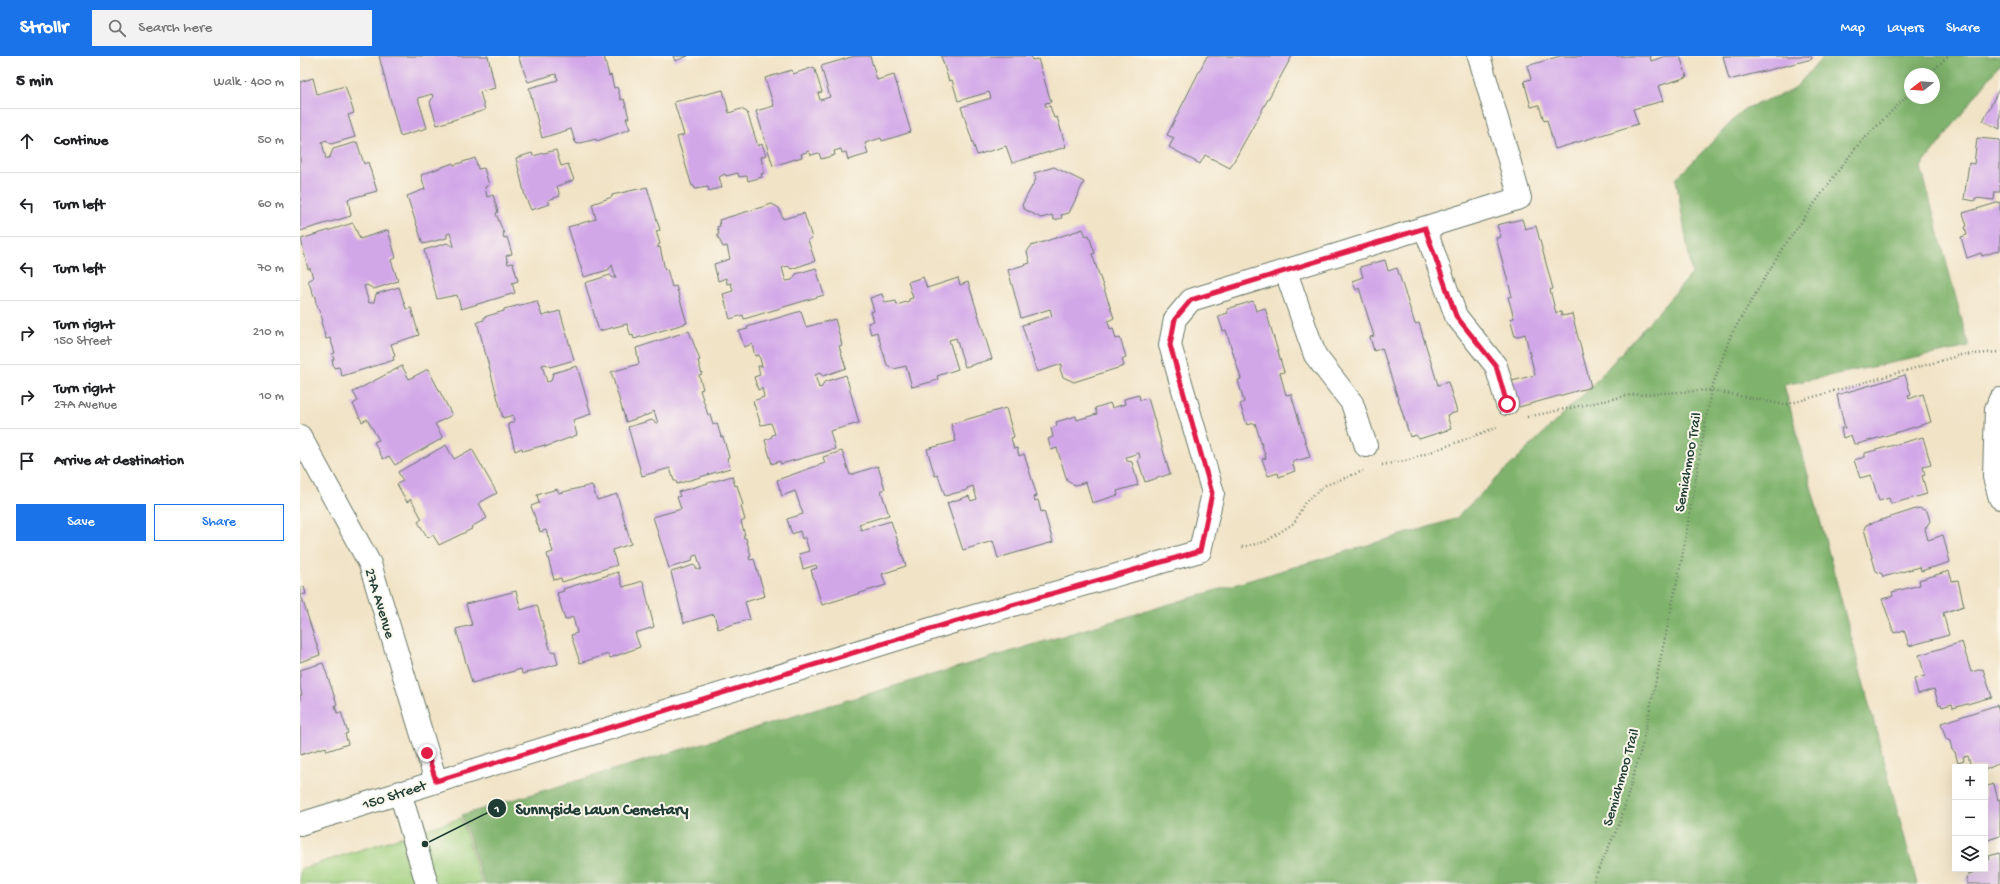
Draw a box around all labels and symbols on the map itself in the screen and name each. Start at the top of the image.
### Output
north arrow [1904,68,1940,104]
route start [1498,395,1516,413]
street label: Semiahmoo Trail [1671,411,1707,514]
street label: 27A Avenue [360,566,398,641]
street label: Semiahmoo Trail [1599,727,1644,828]
route end [418,744,436,762]
street label: 150 Street [359,777,431,815]
callout: Sunnyside Lawn Cemetary [487,794,696,822]
text: Sunnyside Lawn Cemetary [516,802,689,821]
text: 1 [494,803,500,817]

